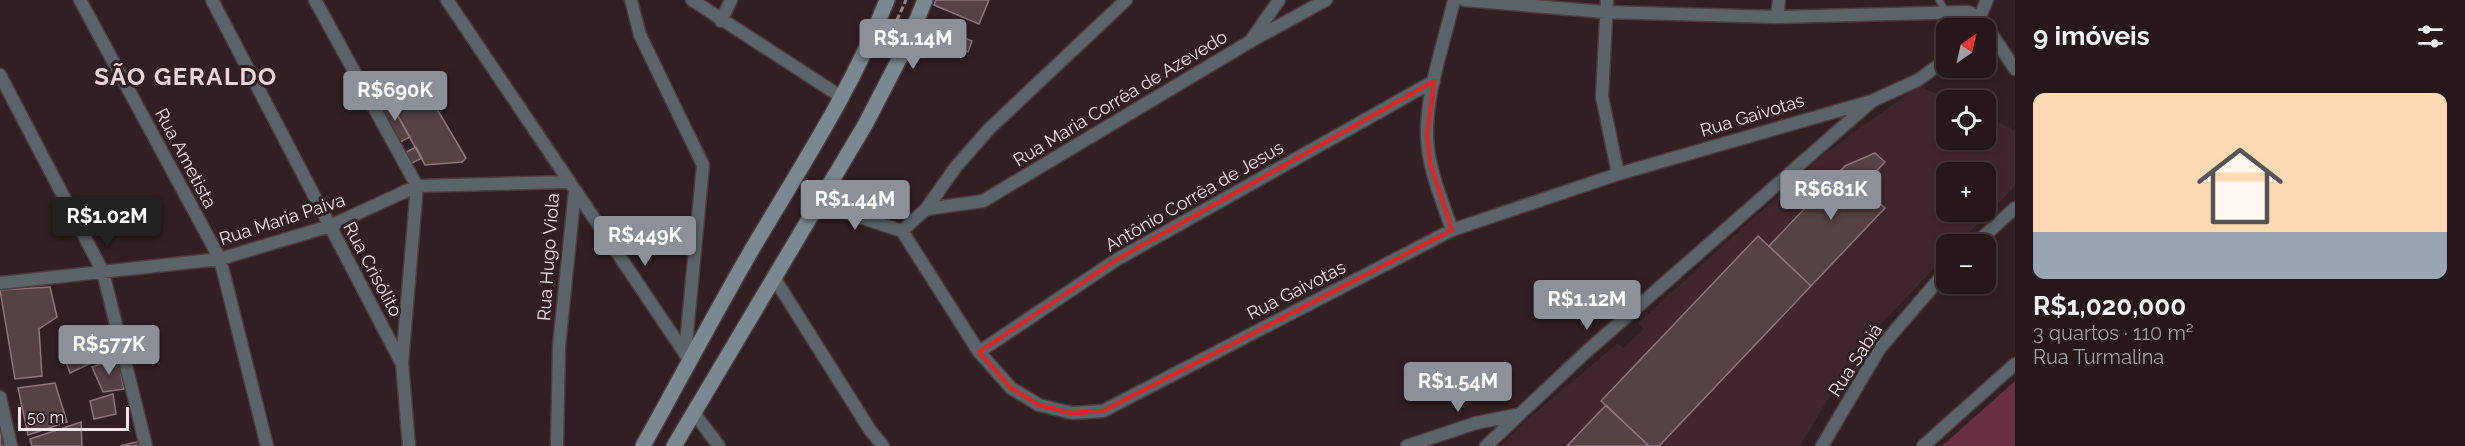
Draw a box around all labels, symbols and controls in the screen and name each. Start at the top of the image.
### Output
north arrow [1936,18,1996,78]
map controls [1936,18,1996,294]
pin: R$1.14M [858,19,968,70]
icon: filters [2414,20,2447,53]
text: 9 imóveis [2033,21,2150,51]
text: R$1.14M [874,26,952,50]
street label: Rua Maria Corrêa de Azevedo [1009,26,1231,170]
district label: SÃO GERALDO [94,62,278,91]
pin: R$690K [346,71,444,122]
text: R$690K [357,78,433,102]
street label: Rua Gaivotas [1697,89,1807,141]
button: locate [1936,90,1996,150]
street label: Rua Ametista [151,105,221,211]
icon: home [2186,132,2294,240]
street label: Antônio Corrêa de Jesus [1101,136,1287,256]
button: + [1936,162,1996,222]
pin: R$681K [1782,170,1880,221]
text: R$681K [1794,177,1868,201]
pin: R$1.44M [800,180,910,231]
text: R$1.44M [815,187,895,211]
street label: Rua Maria Paiva [217,189,347,249]
street label: Rua Hugo Viola [533,192,563,322]
pin: R$1.02M [52,197,162,248]
text: R$1.02M [66,204,148,228]
pin: R$449K [596,216,694,267]
street label: Rua Crisólito [339,218,407,320]
text: R$449K [608,223,682,247]
button: − [1936,234,1996,294]
street label: Rua Gaivotas [1243,256,1349,324]
pin: R$1.12M [1532,280,1642,331]
text: R$1.12M [1548,287,1626,311]
text: R$1,020,000 [2033,291,2186,321]
street label: Rua Sabiá [1824,320,1886,400]
text: 3 quartos · 110 m² [2033,321,2194,345]
pin: R$577K [60,325,158,376]
text: R$577K [72,332,146,356]
text: Rua Turmalina [2033,345,2164,369]
pin: R$1.54M [1403,362,1513,413]
text: R$1.54M [1418,369,1498,393]
scale bar [18,404,129,432]
text: 50 m [27,408,64,427]

